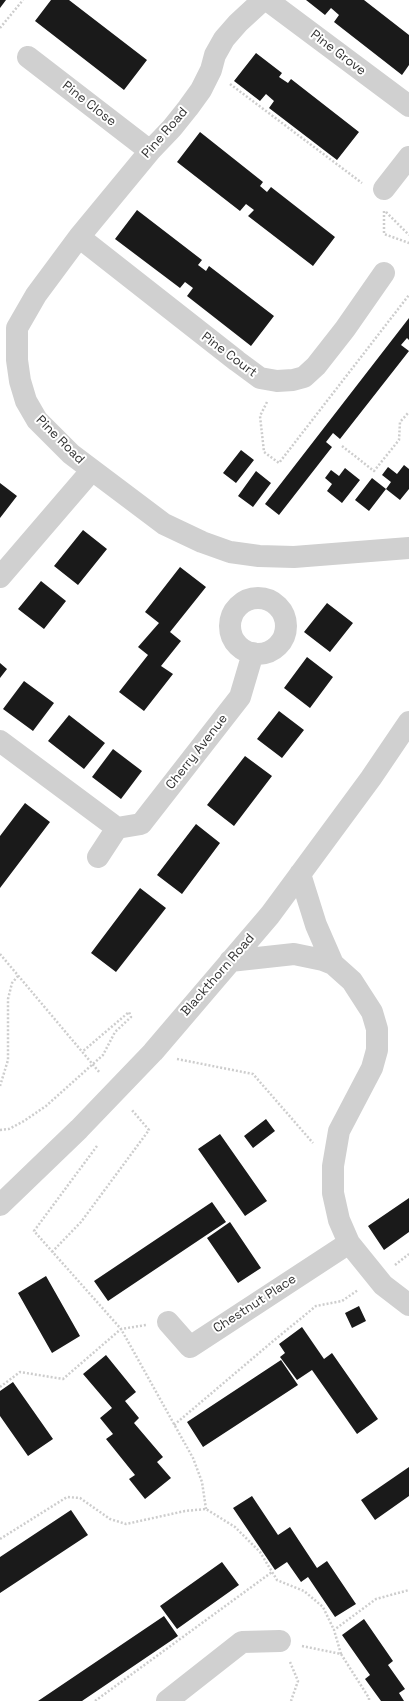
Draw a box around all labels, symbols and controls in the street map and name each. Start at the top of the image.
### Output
street label: Pine Grove [307,27,369,79]
street label: Pine Close [59,78,119,130]
street label: Pine Road [139,105,191,161]
street label: Pine Court [198,329,260,381]
street label: Pine Road [33,413,87,467]
street label: Cherry Avenue [163,711,231,793]
street label: Blackthorn Road [178,931,258,1019]
street label: Chestnut Place [211,1271,299,1337]

